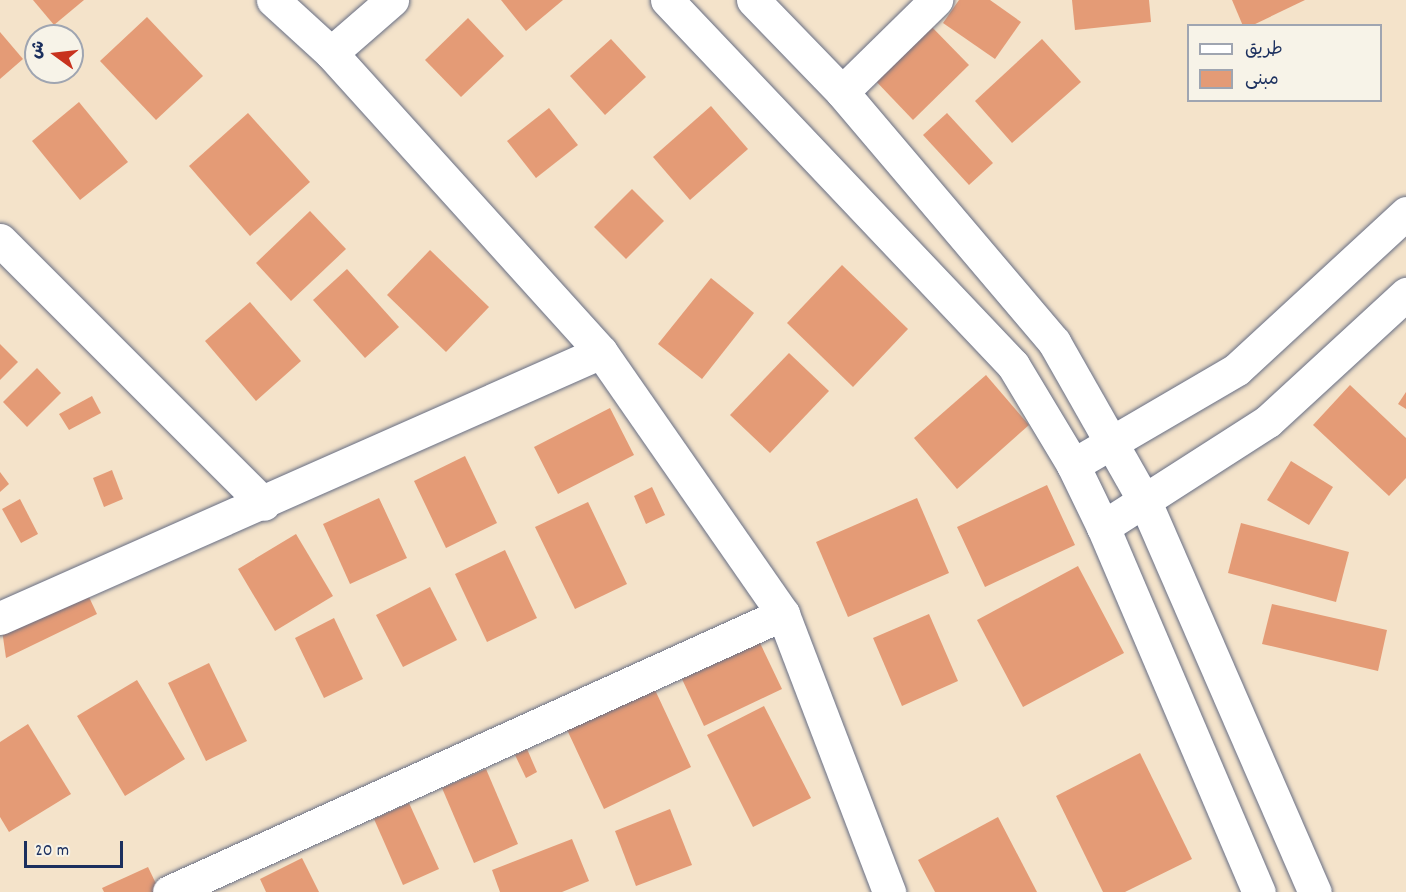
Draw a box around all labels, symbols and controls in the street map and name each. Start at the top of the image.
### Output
north arrow [24,24,84,84]
legend [1187,24,1382,102]
text: ش [25,38,51,61]
text: طريق [1245,38,1283,63]
text: مبنى [1245,68,1279,93]
scale bar [27,829,126,867]
text: 20 m [35,839,69,864]

